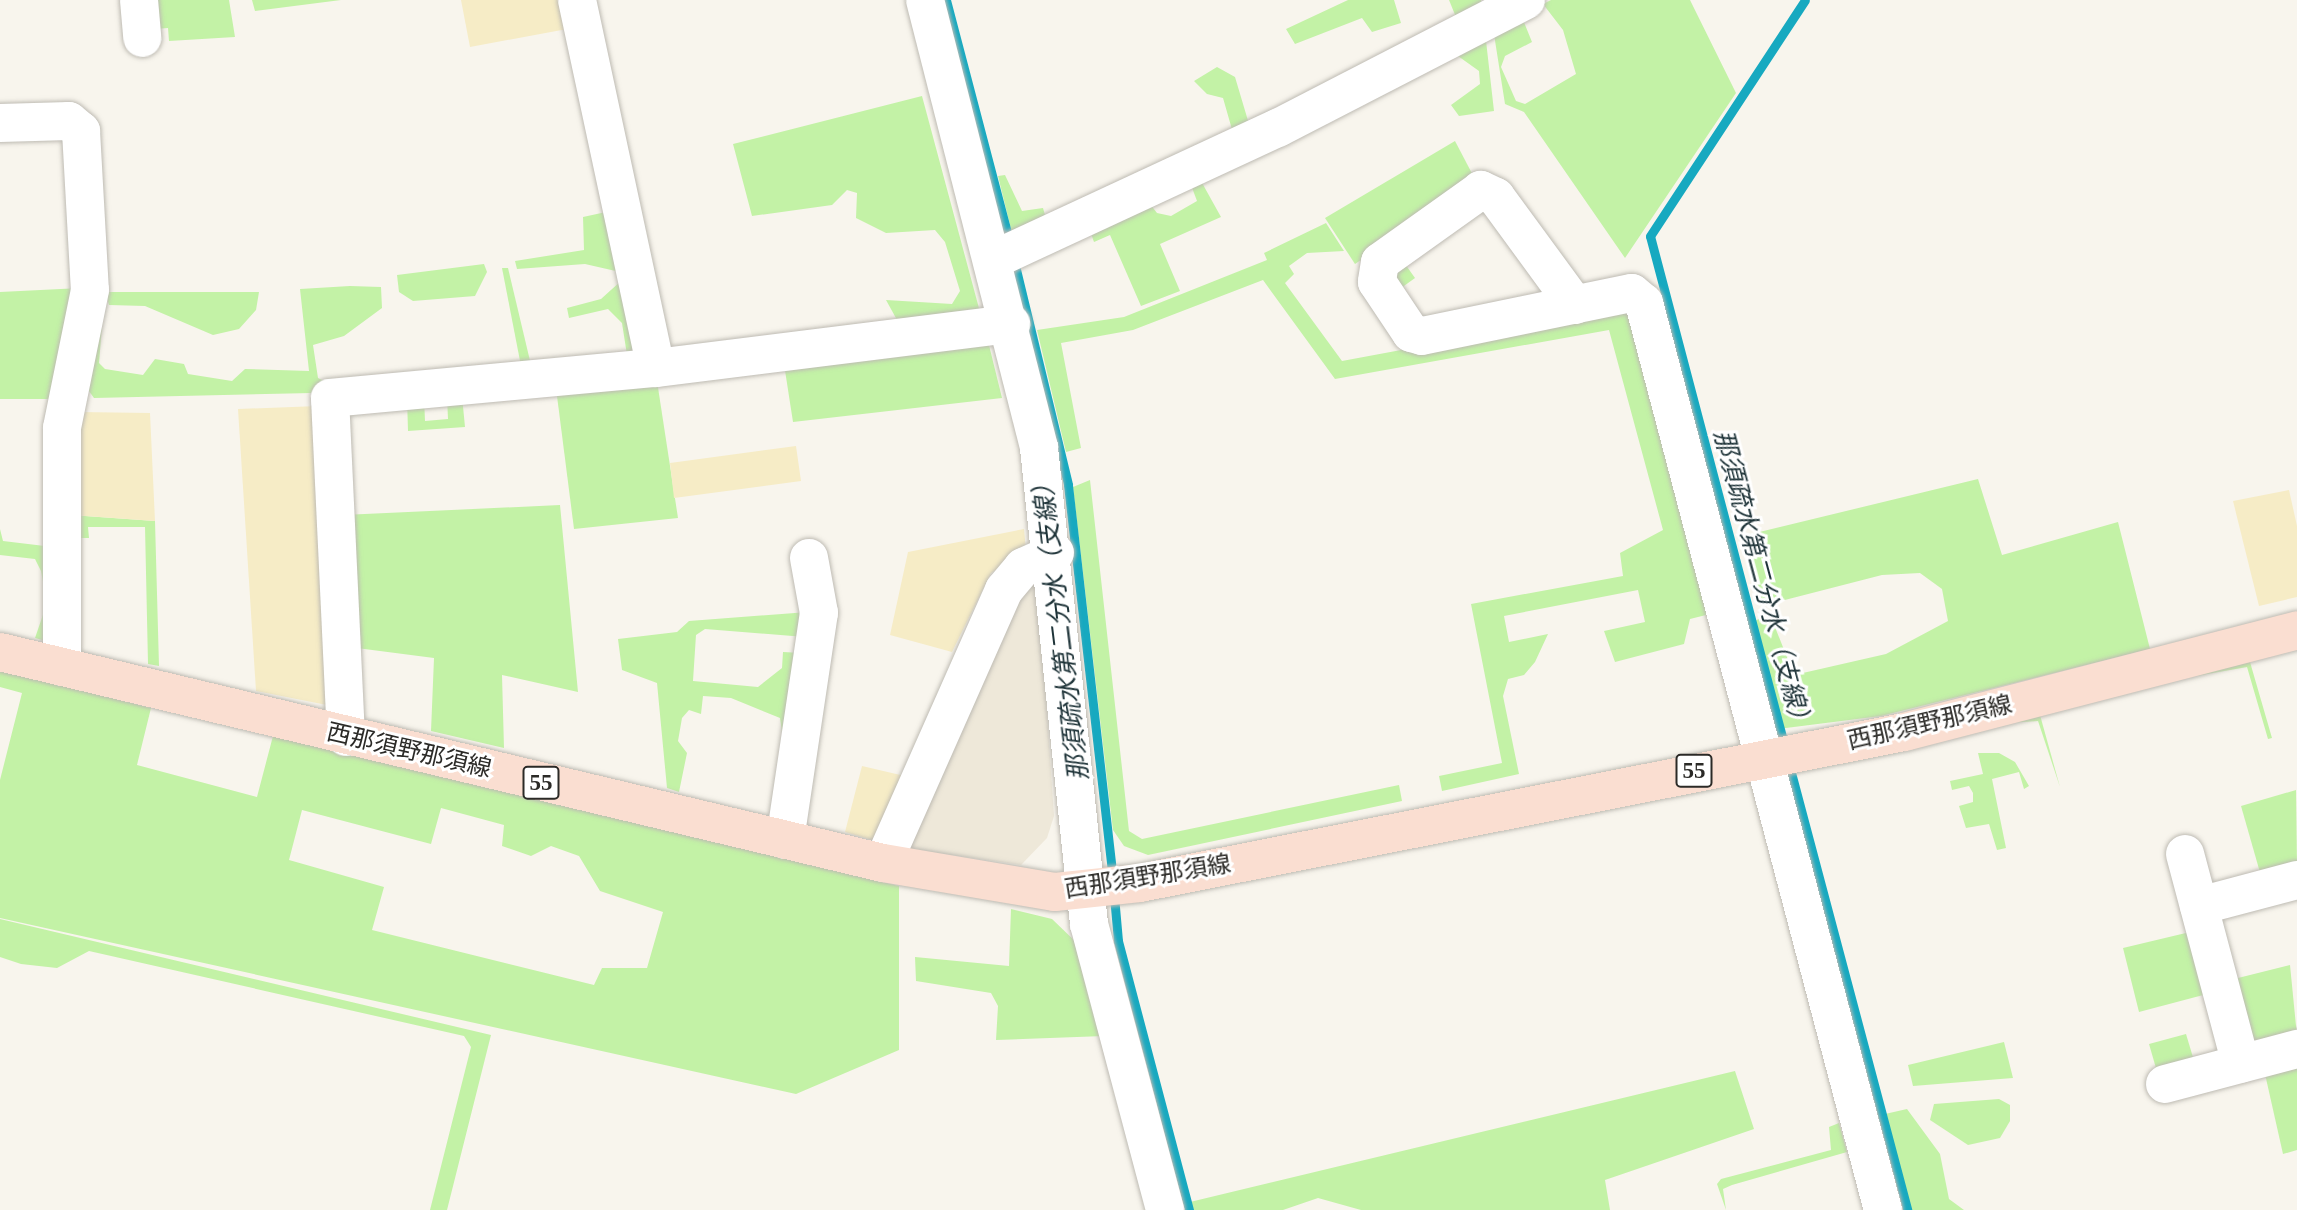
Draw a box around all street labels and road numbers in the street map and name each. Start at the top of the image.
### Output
street label: 西那須野那須線 [1845,690,2015,756]
street label: 西那須野那須線 [324,718,494,784]
road number: 55 [1675,751,1713,790]
road number: 55 [522,764,560,803]
street label: 西那須野那須線 [1063,850,1233,904]

